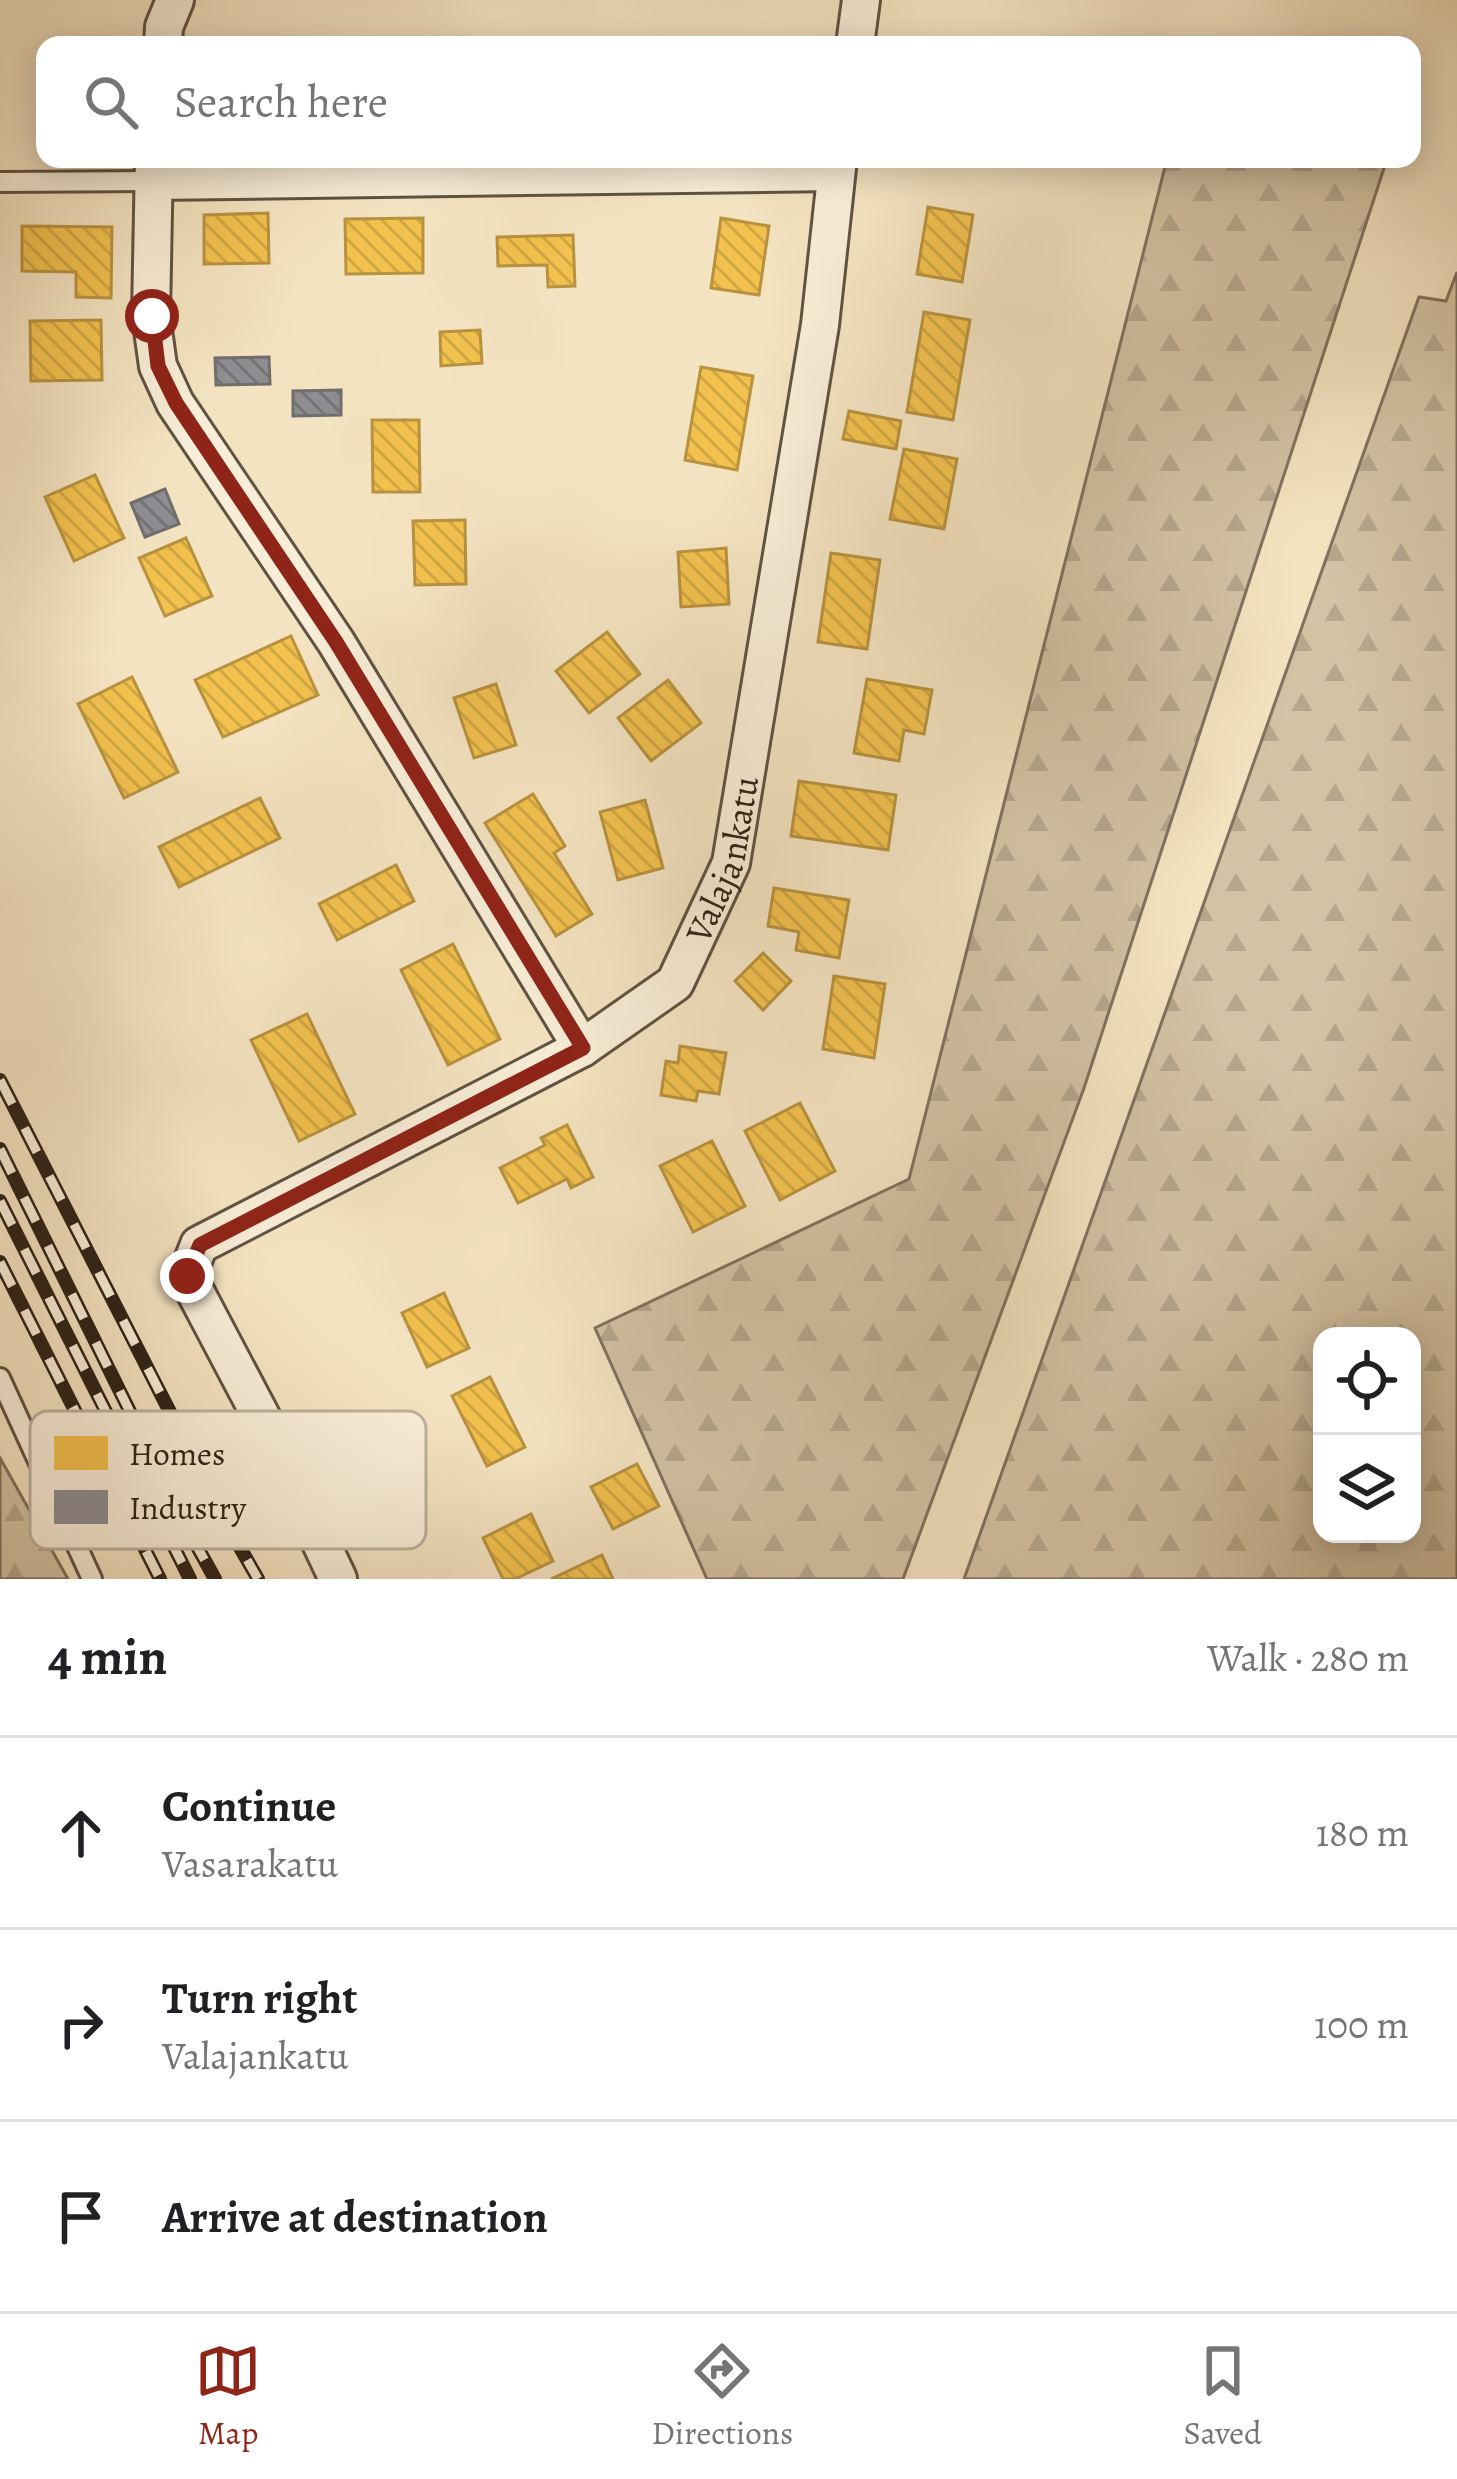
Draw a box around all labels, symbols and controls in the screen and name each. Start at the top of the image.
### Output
search box [36,36,1421,168]
icon: search [78,69,144,135]
text: Search here [174,71,388,133]
route start [125,289,179,343]
street label: Valajankatu [673,772,770,951]
route end [160,1249,214,1303]
map controls [1313,1327,1421,1543]
button: locate [1313,1327,1421,1435]
legend [30,1411,426,1549]
text: Homes [129,1431,225,1476]
button: layers [1313,1435,1421,1543]
text: Industry [129,1485,247,1530]
text: 4 min [48,1622,167,1692]
text: Walk · 280 m [1207,1631,1409,1684]
text: Continue [162,1775,336,1837]
icon: ahead [48,1800,114,1866]
text: 180 m [1316,1806,1409,1859]
text: Vasarakatu [162,1837,338,1890]
text: Turn right [162,1967,357,2029]
icon: right [48,1992,114,2058]
text: 100 m [1314,1998,1409,2051]
text: Valajankatu [162,2029,349,2082]
icon: arrive [48,2184,114,2250]
text: Arrive at destination [162,2186,548,2248]
tab: Map [195,2338,261,2455]
tab: Directions [652,2338,793,2455]
tab: Saved [1184,2338,1262,2455]

